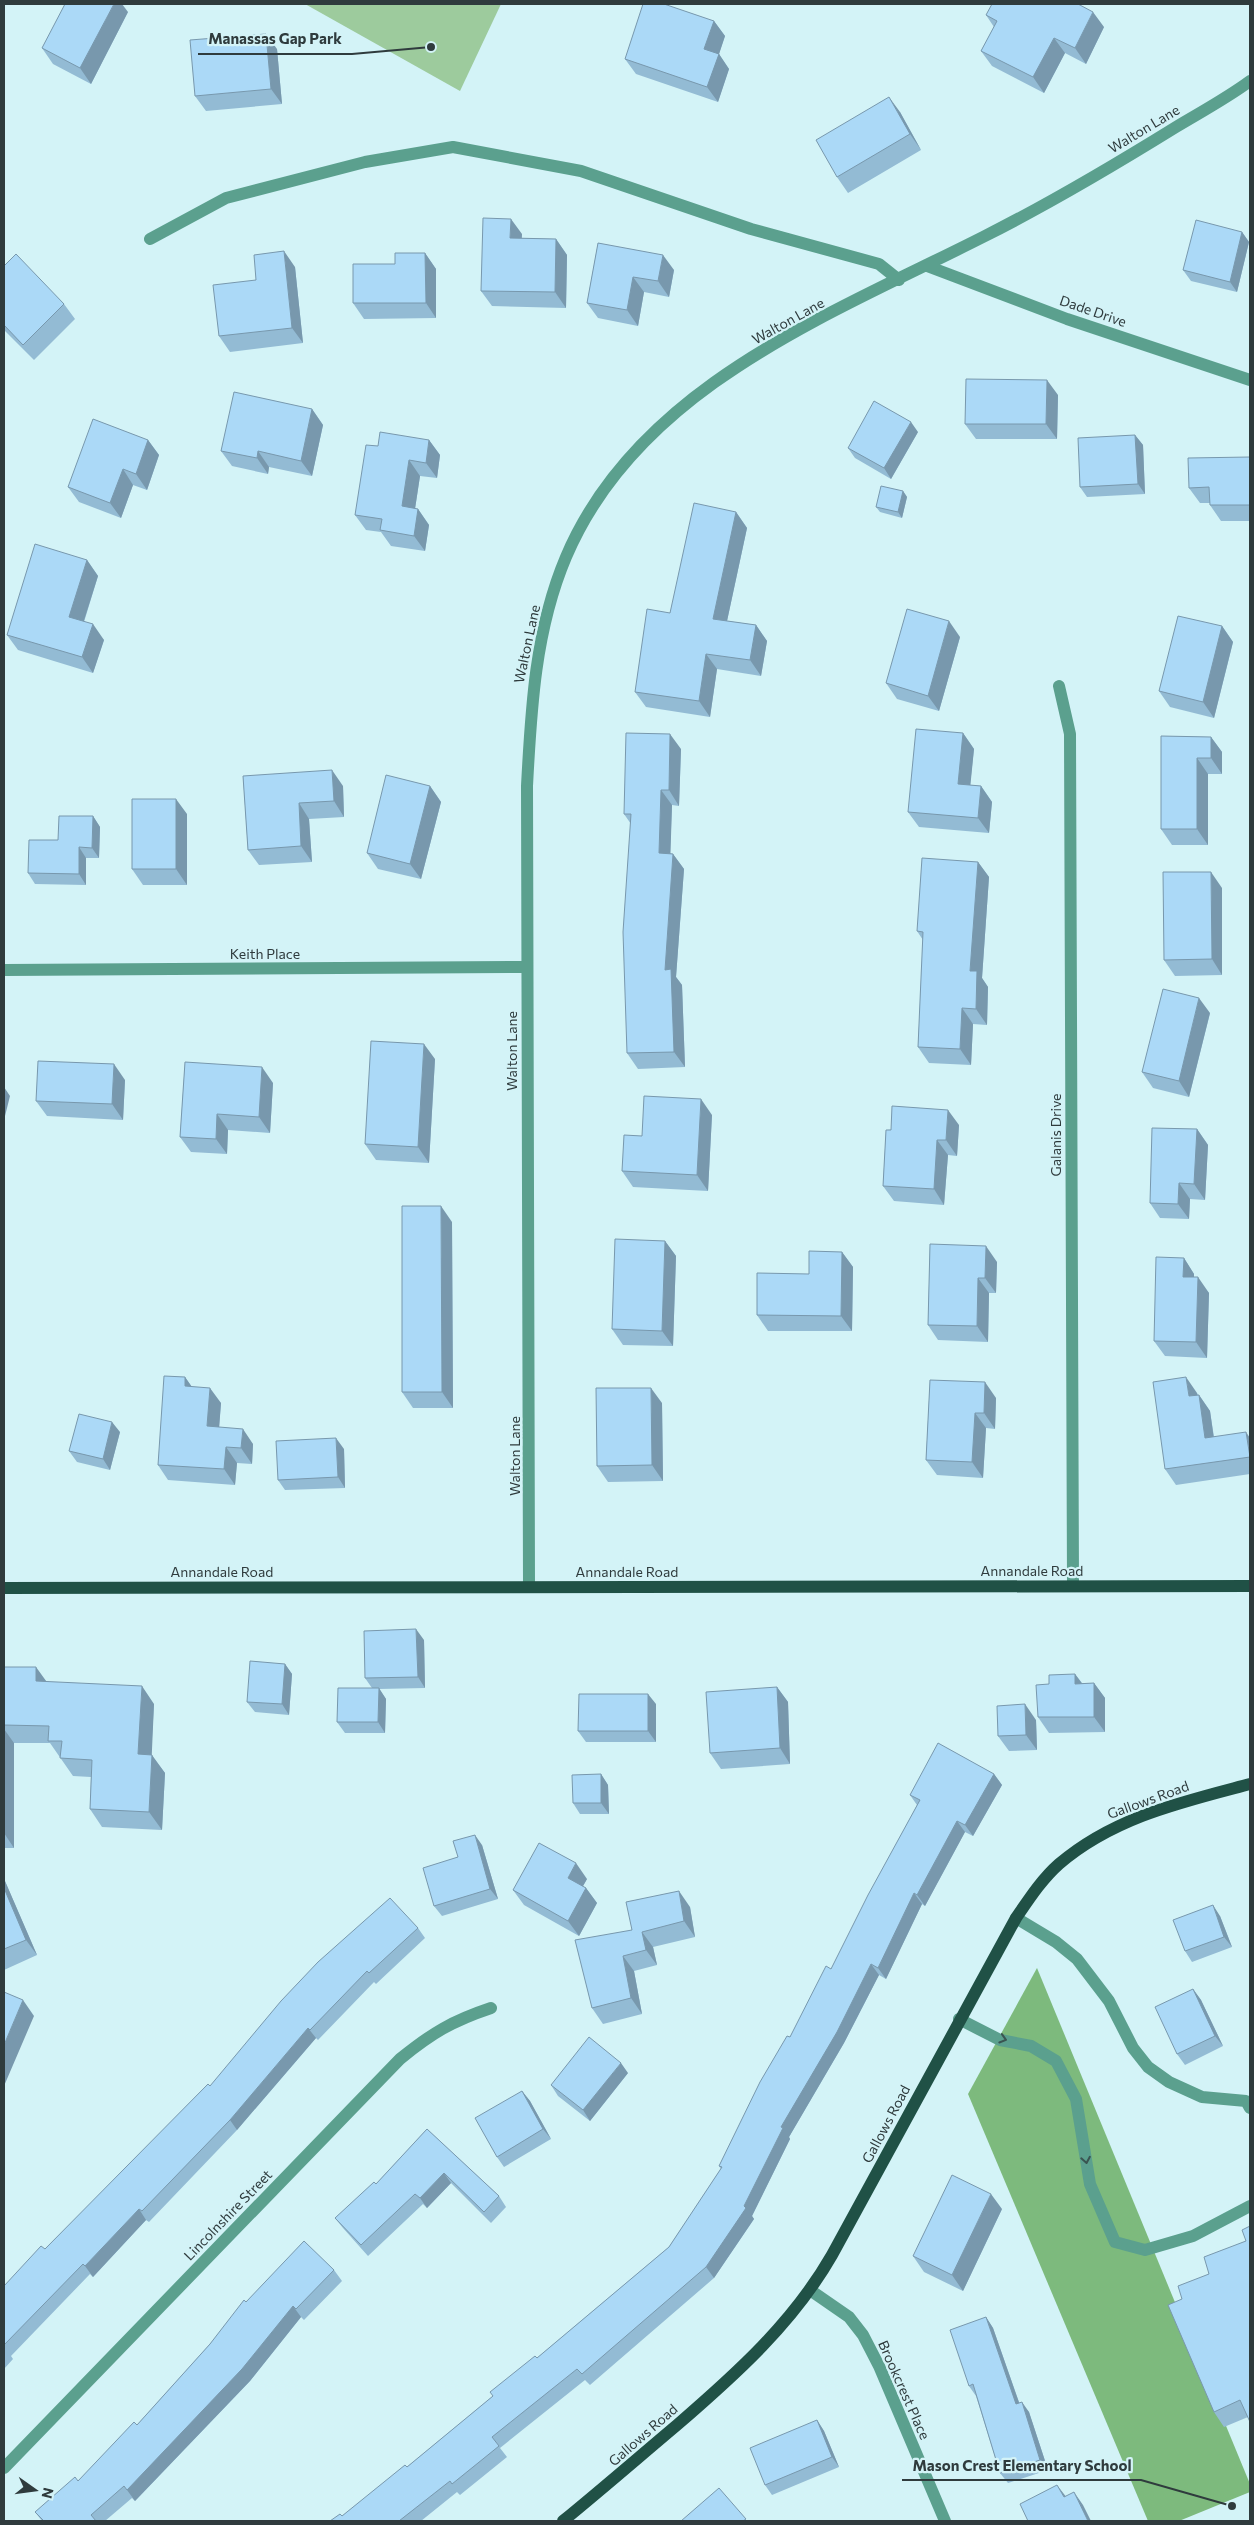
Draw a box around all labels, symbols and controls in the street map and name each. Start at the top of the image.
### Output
callout: Manassas Gap Park [198,24,352,54]
text: Manassas Gap Park [208,29,342,47]
street label: Walton Lane [1105,101,1182,156]
street label: Dade Drive [1057,291,1129,330]
street label: Walton Lane [749,294,827,347]
street label: Walton Lane [510,603,543,685]
street label: Keith Place [230,945,300,962]
street label: Walton Lane [503,1011,520,1091]
street label: Galanis Drive [1047,1094,1064,1176]
street label: Walton Lane [506,1416,523,1496]
street label: Annandale Road [981,1562,1083,1579]
street label: Annandale Road [171,1563,273,1580]
street label: Annandale Road [576,1563,678,1580]
street label: Gallows Road [1105,1777,1191,1822]
one-way arrow [998,2034,1007,2044]
street label: Gallows Road [858,2082,913,2166]
one-way arrow [1081,2155,1091,2164]
street label: Lincolnshire Street [180,2166,275,2264]
street label: Brookcrest Place [875,2338,934,2442]
street label: Gallows Road [605,2400,681,2469]
callout: Mason Crest Elementary School [902,2450,1141,2480]
text: Mason Crest Elementary School [912,2456,1132,2474]
north arrow [10,2465,60,2515]
text: N [39,2486,58,2500]

